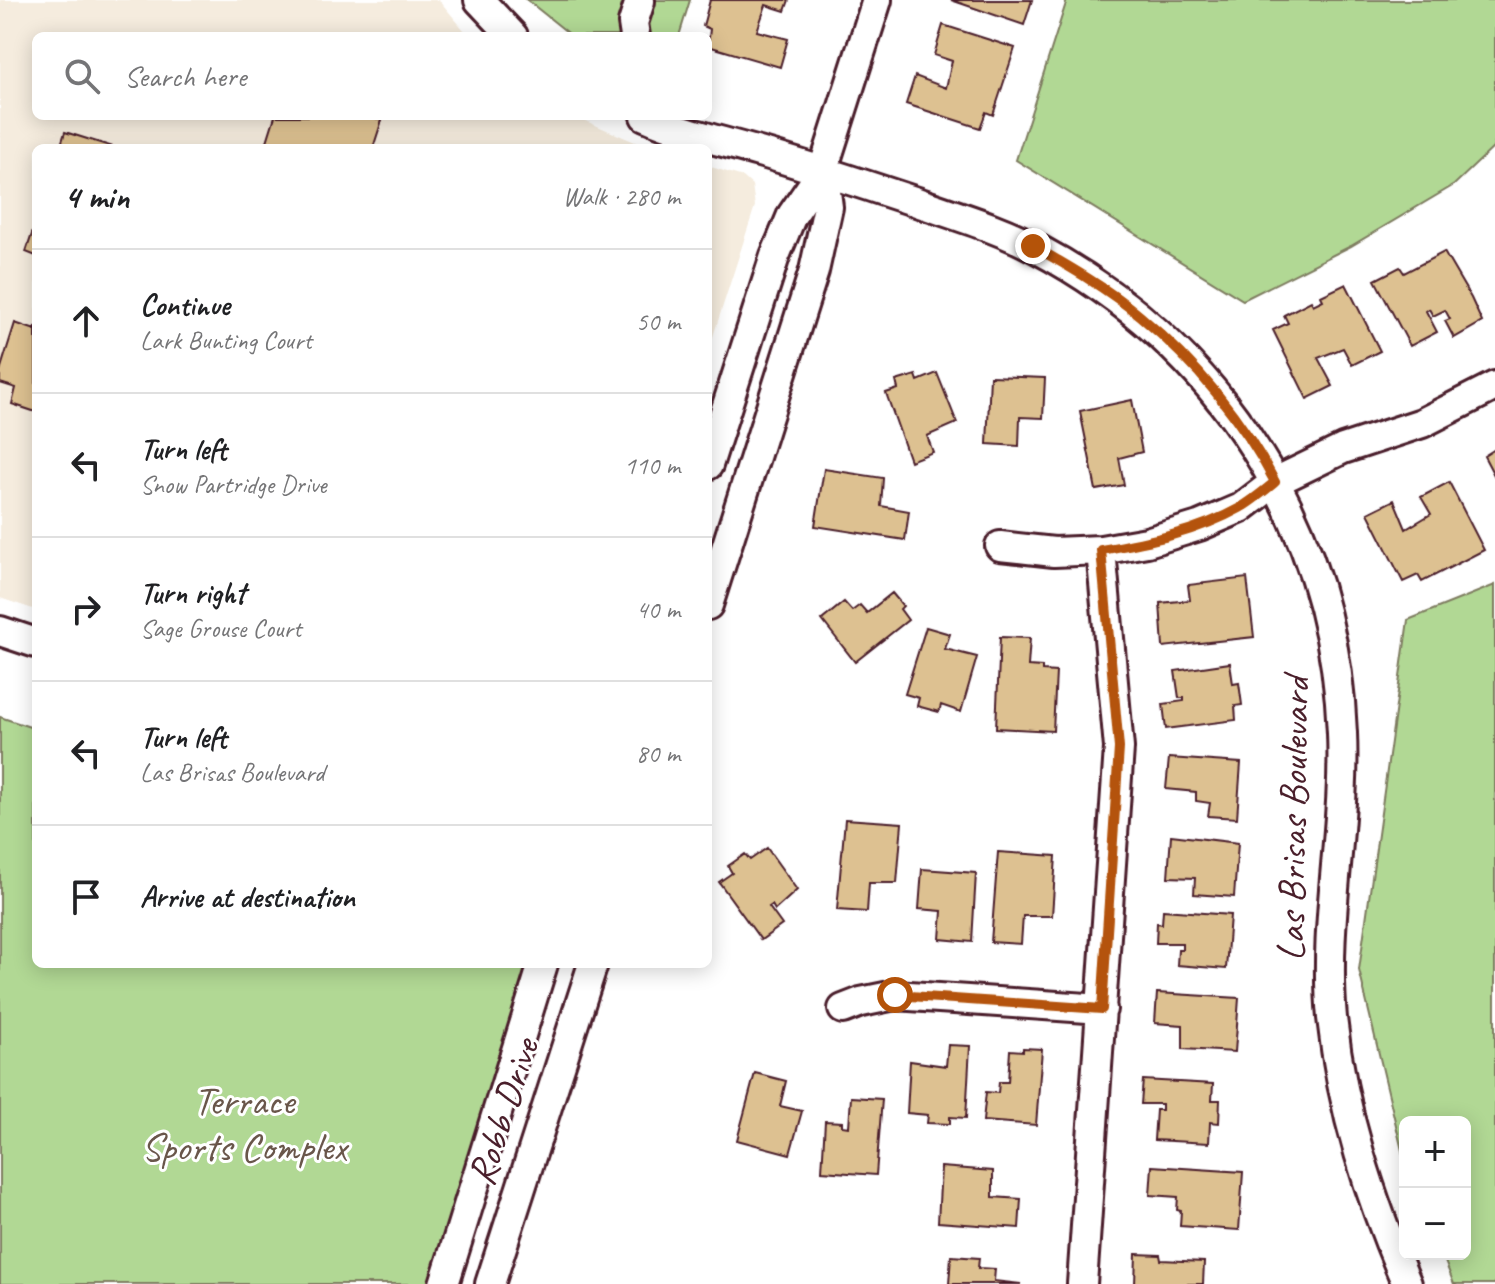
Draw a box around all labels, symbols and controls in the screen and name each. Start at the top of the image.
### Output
search box [32,32,712,120]
icon: search [60,54,104,98]
text: Search here [124,57,246,95]
text: 4 min [64,175,129,218]
text: Walk · 280 m [563,180,680,213]
route end [1015,228,1051,264]
text: Continue [140,286,230,324]
icon: ahead [64,299,108,343]
text: 50 m [636,305,680,338]
text: Lark Bunting Court [140,324,312,357]
text: Turn left [140,430,227,468]
icon: left [64,443,108,487]
text: 110 m [624,449,680,482]
text: Snow Partridge Drive [140,468,327,501]
text: Turn right [140,574,245,612]
icon: right [64,587,108,631]
text: 40 m [636,593,680,626]
text: Sage Grouse Court [140,612,301,645]
street label: Las Brisas Boulevard [1266,670,1321,961]
text: Turn left [140,718,227,756]
icon: left [64,731,108,775]
text: 80 m [636,737,680,770]
text: Las Brisas Boulevard [140,756,325,789]
icon: arrive [64,875,108,919]
text: Arrive at destination [140,878,355,916]
route start [877,977,913,1013]
street label: Robb Drive [456,1030,551,1191]
park label: Terrace Sports Complex [141,1076,350,1172]
map controls [1399,1116,1471,1260]
button: + [1399,1116,1471,1188]
button: − [1399,1188,1471,1260]

